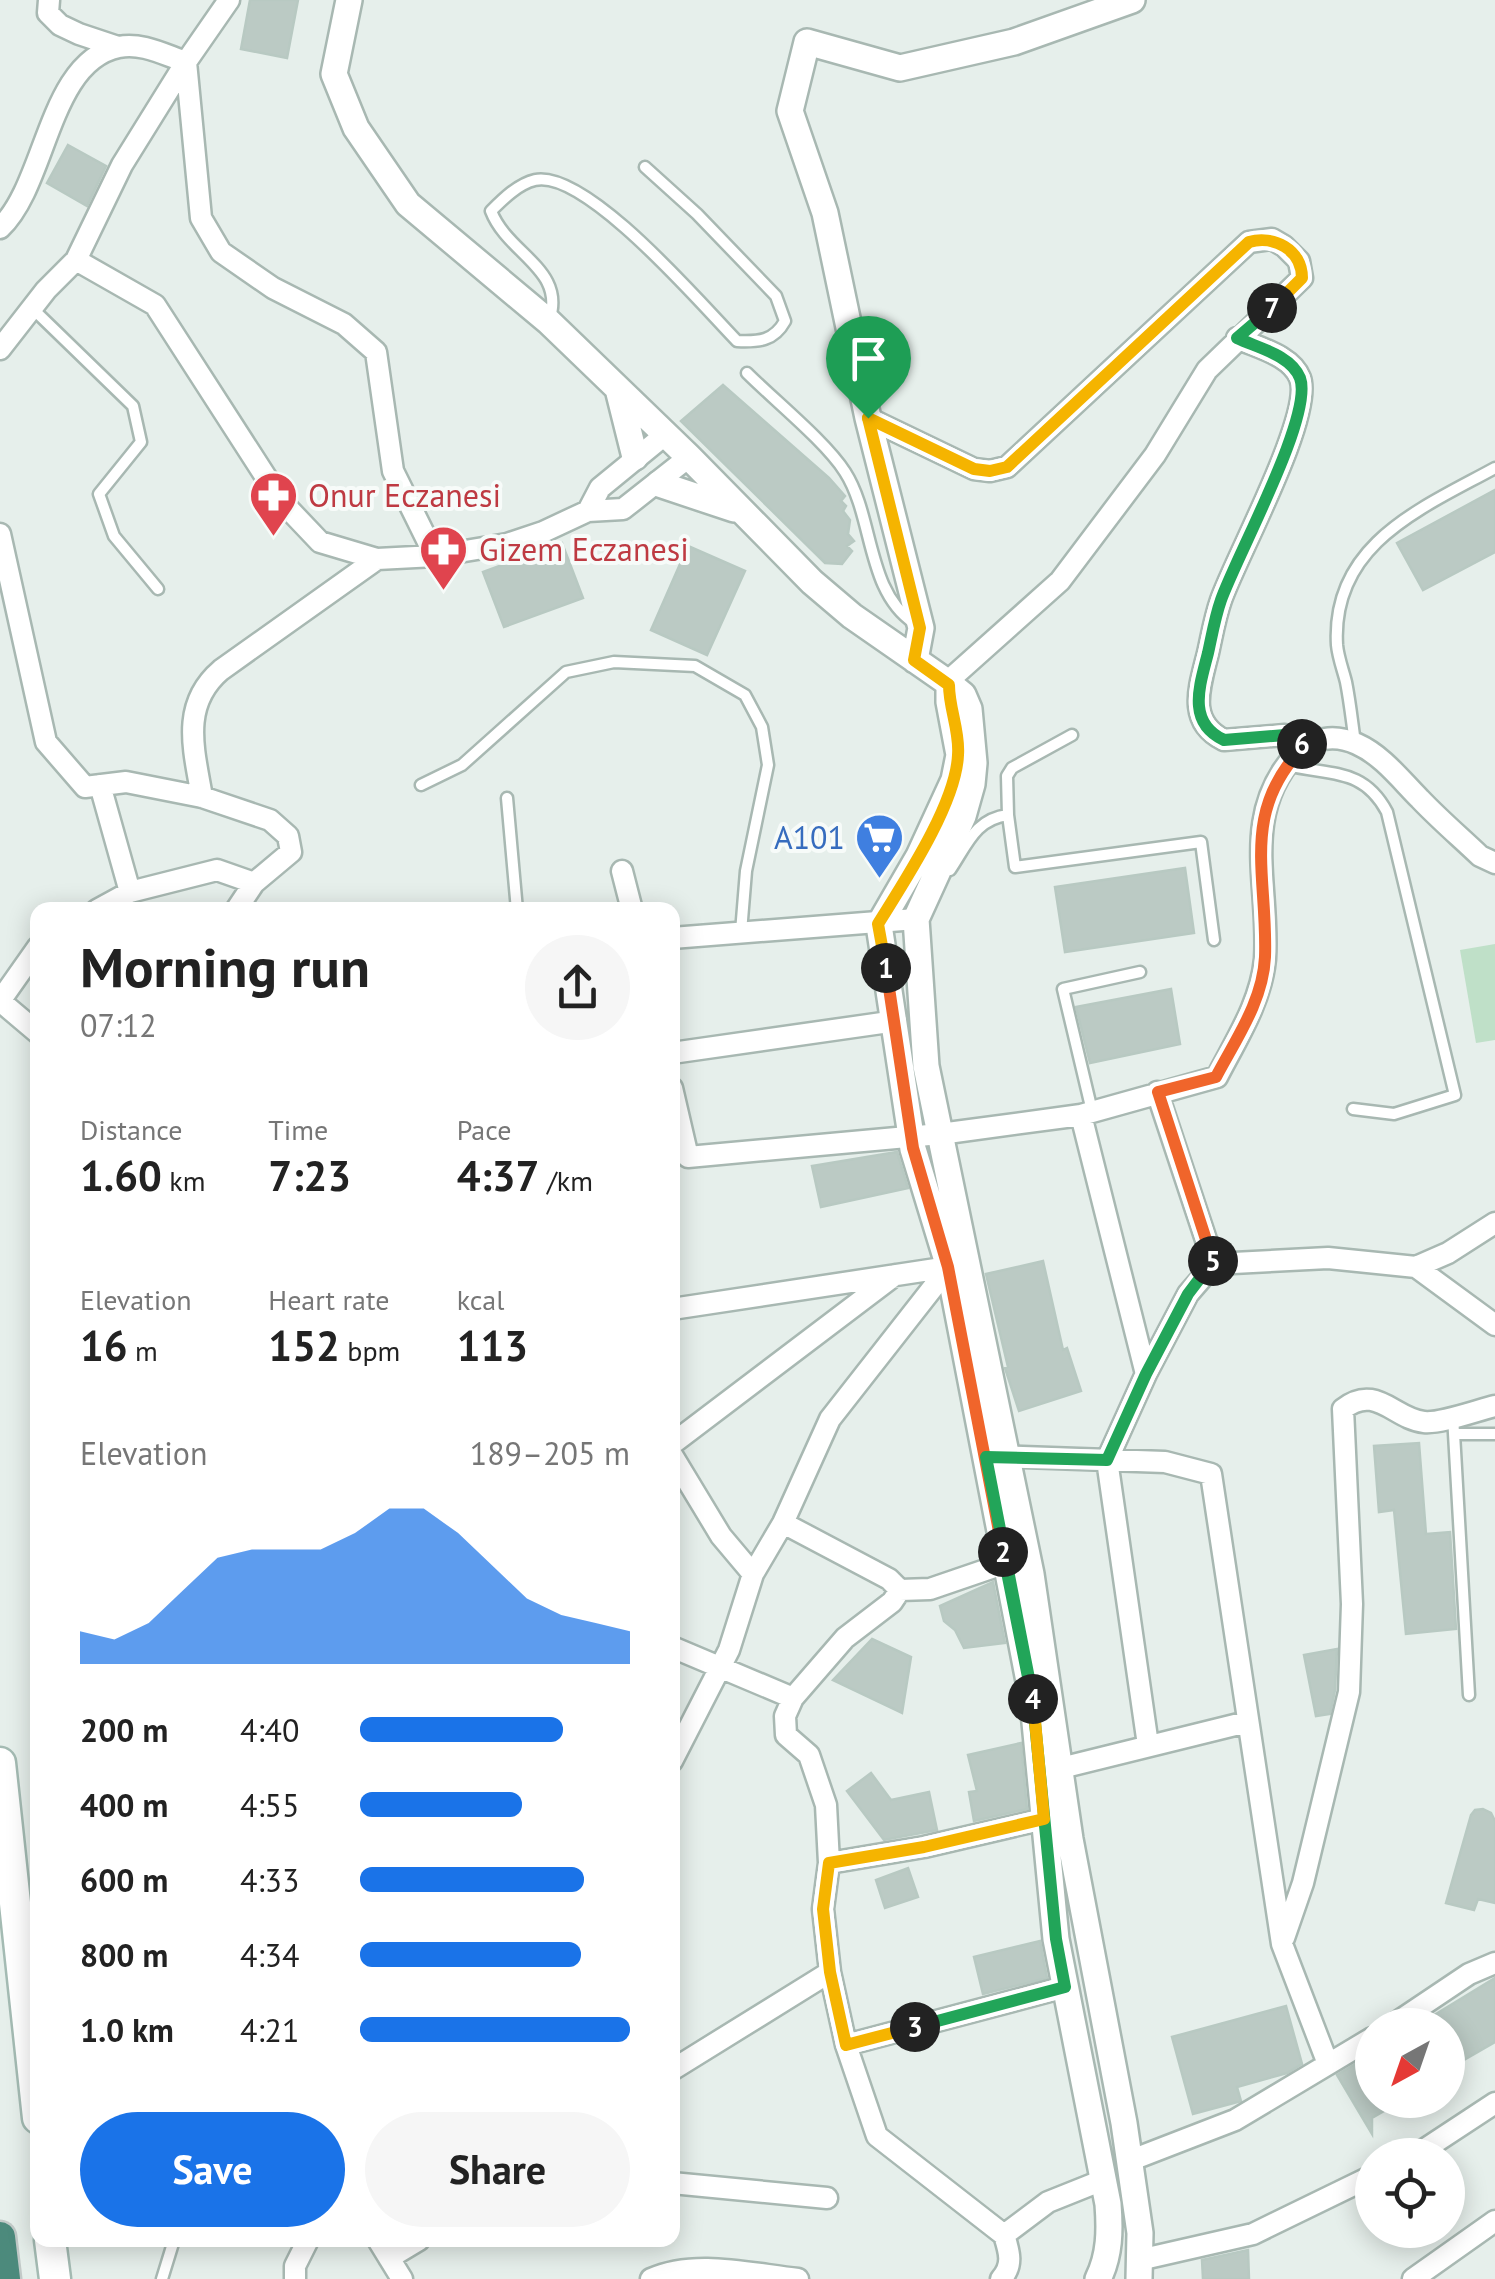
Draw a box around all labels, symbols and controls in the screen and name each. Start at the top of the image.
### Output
pin: 7 [1247,283,1297,333]
text: 7 [1264,289,1280,326]
pin [826,316,911,419]
icon: arrive [841,331,896,386]
pharmacy icon: Onur Eczanesi [247,470,299,538]
place label: Onur Eczanesi [308,474,501,516]
pharmacy icon: Gizem Eczanesi [418,524,470,592]
place label: Gizem Eczanesi [479,528,689,570]
pin: 6 [1277,719,1327,769]
text: 6 [1294,725,1310,762]
supermarket icon: A101 [854,812,906,880]
place label: A101 [774,816,845,858]
text: Morning run [80,931,370,1002]
button: share [525,935,630,1040]
pin: 1 [861,943,911,993]
text: 1 [878,949,894,986]
text: 07:12 [80,1004,157,1046]
text: Distance [80,1111,183,1148]
text: Time [268,1111,328,1148]
text: Pace [457,1111,511,1148]
text: 1.60 [80,1148,162,1203]
text: 7:23 [268,1148,351,1203]
text: 4:37 [457,1148,539,1203]
text: km [162,1162,205,1199]
text: /km [539,1162,593,1199]
pin: 5 [1188,1236,1238,1286]
text: 5 [1205,1242,1221,1279]
text: Elevation [80,1281,192,1318]
text: Heart rate [268,1281,389,1318]
text: kcal [457,1281,504,1318]
text: 16 [80,1318,128,1373]
text: 152 [268,1318,340,1373]
text: 113 [457,1318,528,1373]
text: m [128,1332,158,1369]
text: bpm [340,1332,400,1369]
text: Elevation [80,1432,207,1474]
text: 189–205 m [470,1432,630,1474]
pin: 2 [978,1527,1028,1577]
text: 2 [995,1533,1011,1570]
pin: 4 [1008,1674,1058,1724]
text: 4 [1025,1680,1041,1717]
text: 200 m [80,1709,168,1751]
text: 4:40 [240,1709,299,1751]
text: 400 m [80,1784,168,1826]
text: 4:55 [240,1784,299,1826]
text: 600 m [80,1859,168,1901]
text: 4:33 [240,1859,299,1901]
text: 800 m [80,1934,168,1976]
text: 4:34 [240,1934,299,1976]
pin: 3 [890,2002,940,2052]
text: 3 [907,2008,923,2045]
north arrow [1355,2008,1465,2118]
map controls [1355,2008,1465,2248]
text: 1.0 km [80,2009,174,2051]
text: 4:21 [240,2009,299,2051]
button: Save [80,2112,345,2227]
button: Share [365,2112,630,2227]
button: locate [1355,2138,1465,2248]

